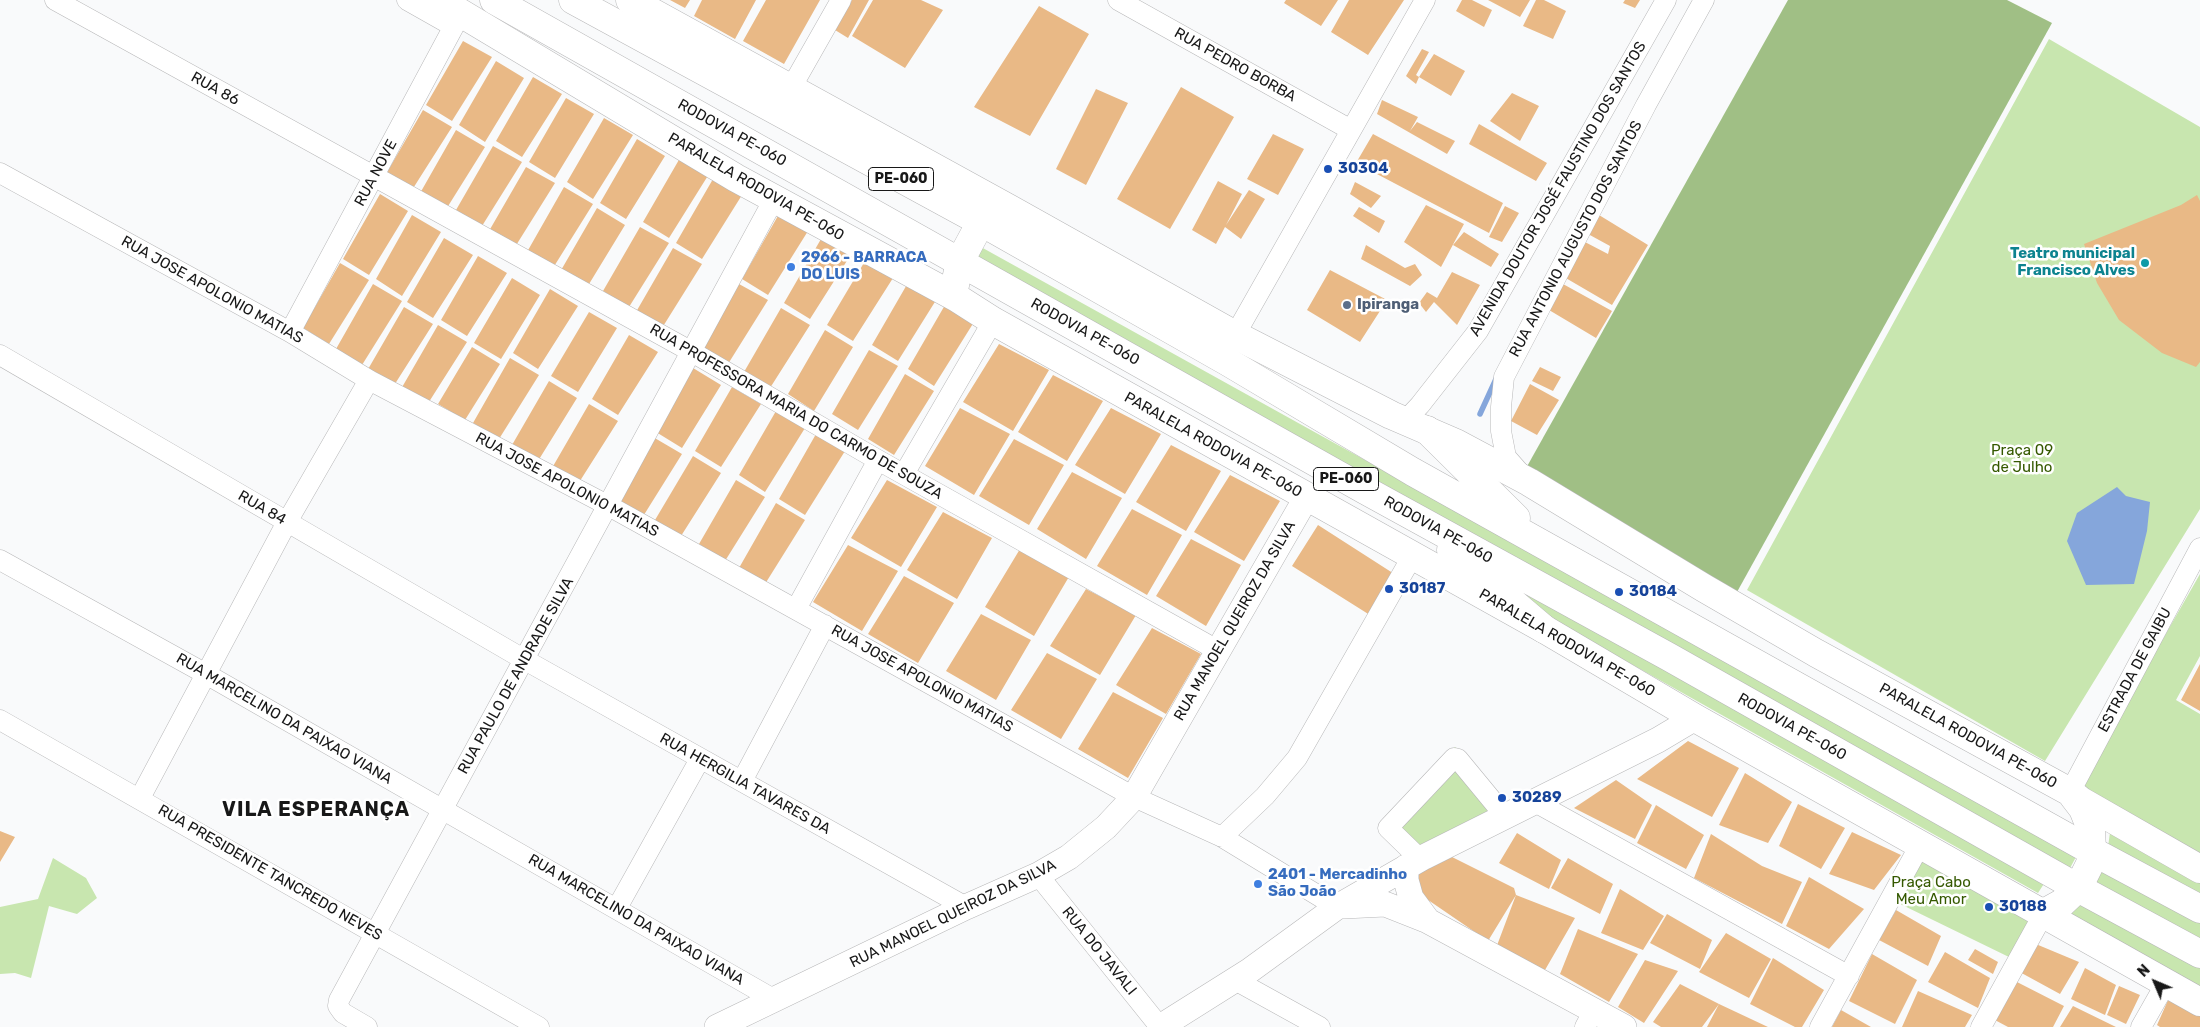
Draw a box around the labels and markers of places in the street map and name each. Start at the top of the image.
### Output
place label: 30304 [1338,160,1388,178]
marker: 30304 [1322,163,1334,175]
place label: Teatro municipal Francisco Alves [2010,245,2135,280]
place label: 2966 - BARRACA DO LUIS [801,249,927,284]
marker: Teatro municipal Francisco Alves [2139,257,2151,269]
marker: 2966 - BARRACA DO LUIS [785,261,797,273]
place label: Ipiranga [1357,296,1419,314]
marker: Ipiranga [1341,299,1353,311]
place label: 30187 [1399,580,1445,598]
marker: 30187 [1383,583,1395,595]
place label: 30184 [1629,583,1677,601]
marker: 30184 [1613,586,1625,598]
place label: 30289 [1512,789,1562,807]
marker: 30289 [1496,792,1508,804]
place label: 2401 - Mercadinho São João [1268,866,1407,901]
marker: 2401 - Mercadinho São João [1252,878,1264,890]
place label: 30188 [1999,898,2047,916]
marker: 30188 [1983,901,1995,913]

